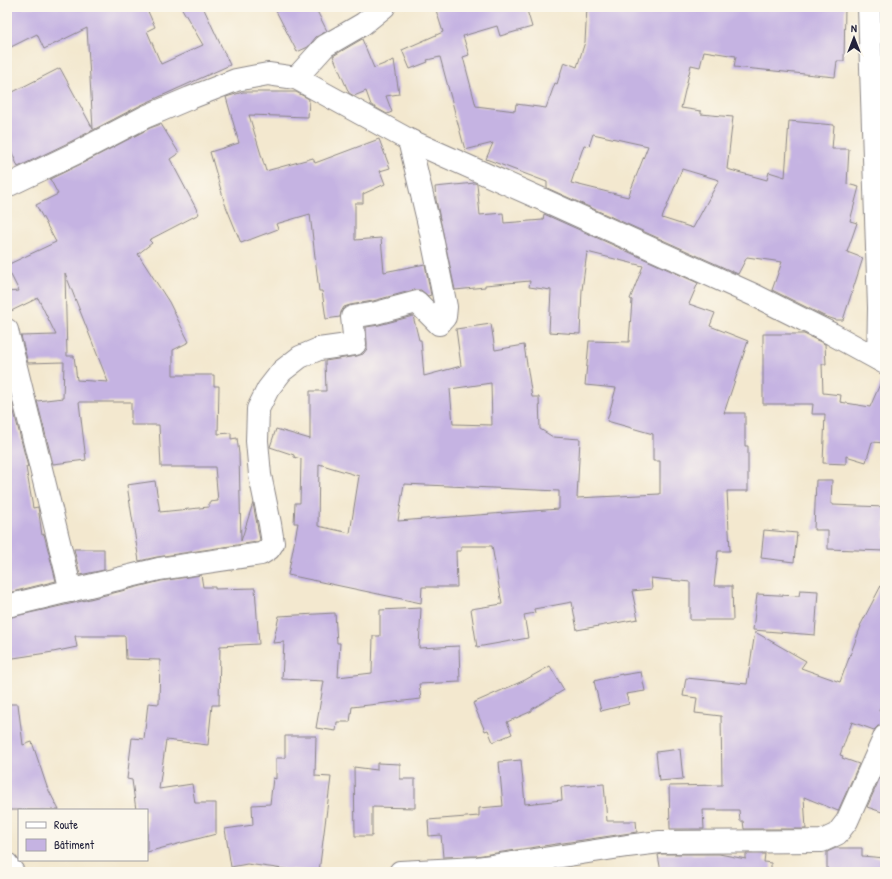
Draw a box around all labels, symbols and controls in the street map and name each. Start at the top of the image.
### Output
north arrow [834,18,874,58]
text: N [851,21,857,35]
legend [18,809,148,861]
text: Route [54,816,78,833]
text: Bâtiment [54,836,95,853]

